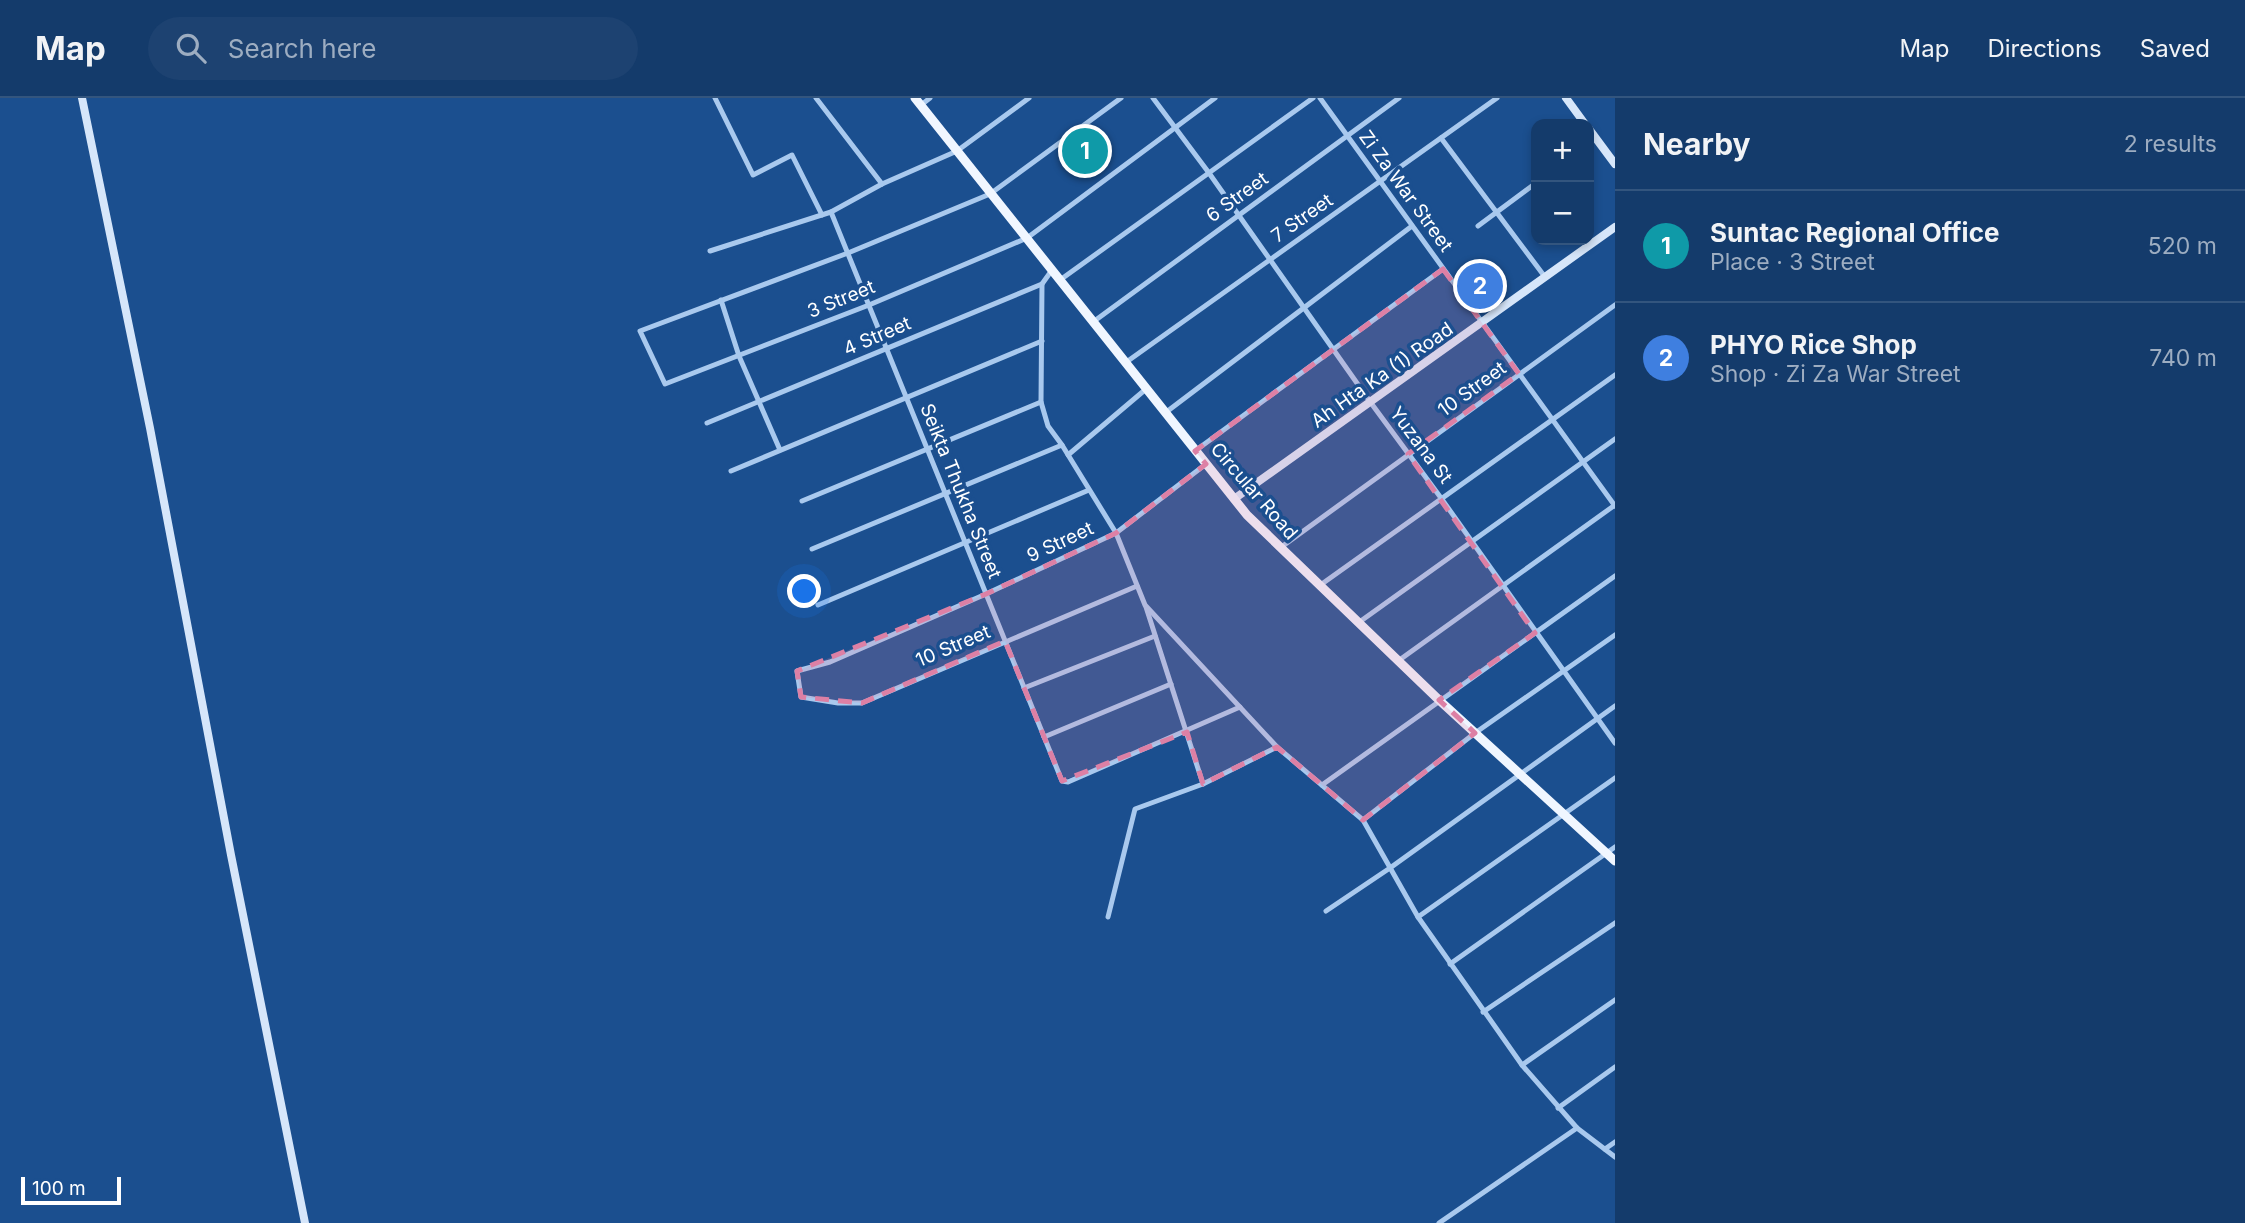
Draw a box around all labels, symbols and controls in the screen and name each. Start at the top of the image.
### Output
search box [148,17,638,80]
text: Map [35,28,106,68]
icon: search [172,29,210,67]
text: Search here [228,33,376,64]
text: Map [1900,34,1949,63]
text: Directions [1987,34,2102,63]
text: Saved [2140,34,2210,63]
map controls [1531,119,1594,245]
button: + [1531,119,1594,182]
pin: 1 [1062,125,1108,177]
street label: Zi Za War Street [1354,126,1458,256]
text: Nearby [1643,126,1751,162]
text: 2 results [2124,130,2217,158]
street label: 6 Street [1202,167,1272,227]
button: − [1531,182,1594,245]
street label: 7 Street [1267,189,1337,247]
text: Suntac Regional Office [1710,217,1999,248]
text: 1 [1661,232,1671,260]
text: 520 m [2148,232,2217,260]
text: Place · 3 Street [1710,248,1875,276]
pin: 2 [1457,260,1503,312]
street label: 3 Street [804,275,878,323]
street label: 4 Street [840,311,914,361]
street label: Ah Hta Ka (1) Road [1307,317,1457,433]
text: PHYO Rice Shop [1710,329,1917,360]
text: 2 [1659,344,1673,372]
text: 740 m [2149,344,2217,372]
street label: 10 Street [1433,357,1511,421]
text: Shop · Zi Za War Street [1710,360,1961,388]
street label: Seikta Thukha Street [915,400,1007,582]
street label: Yuzana St [1385,402,1457,488]
street label: Circular Road [1206,438,1302,544]
street label: 9 Street [1023,517,1097,567]
your location [787,574,821,608]
street label: 10 Street [912,620,994,672]
scale bar [21,1174,121,1206]
text: 100 m [32,1177,86,1200]

